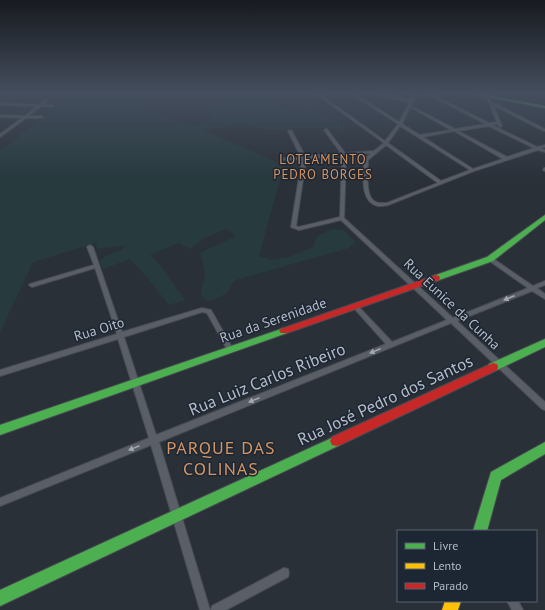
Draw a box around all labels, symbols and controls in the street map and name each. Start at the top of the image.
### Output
district label: LOTEAMENTO PEDRO BORGES [273,151,373,183]
street label: Rua Eunice da Cunha [400,255,504,353]
street label: Rua da Serenidade [217,293,329,347]
one-way arrow [503,295,514,301]
street label: Rua Oito [72,313,126,345]
street label: Rua Luiz Carlos Ribeiro [185,337,349,421]
one-way arrow [369,349,381,355]
street label: Rua José Pedro dos Santos [294,350,476,450]
one-way arrow [248,397,260,403]
district label: PARQUE DAS COLINAS [166,436,276,480]
one-way arrow [128,445,139,451]
legend [397,530,537,602]
text: Livre [433,538,458,553]
text: Lento [433,558,462,573]
text: Parado [433,578,468,593]

